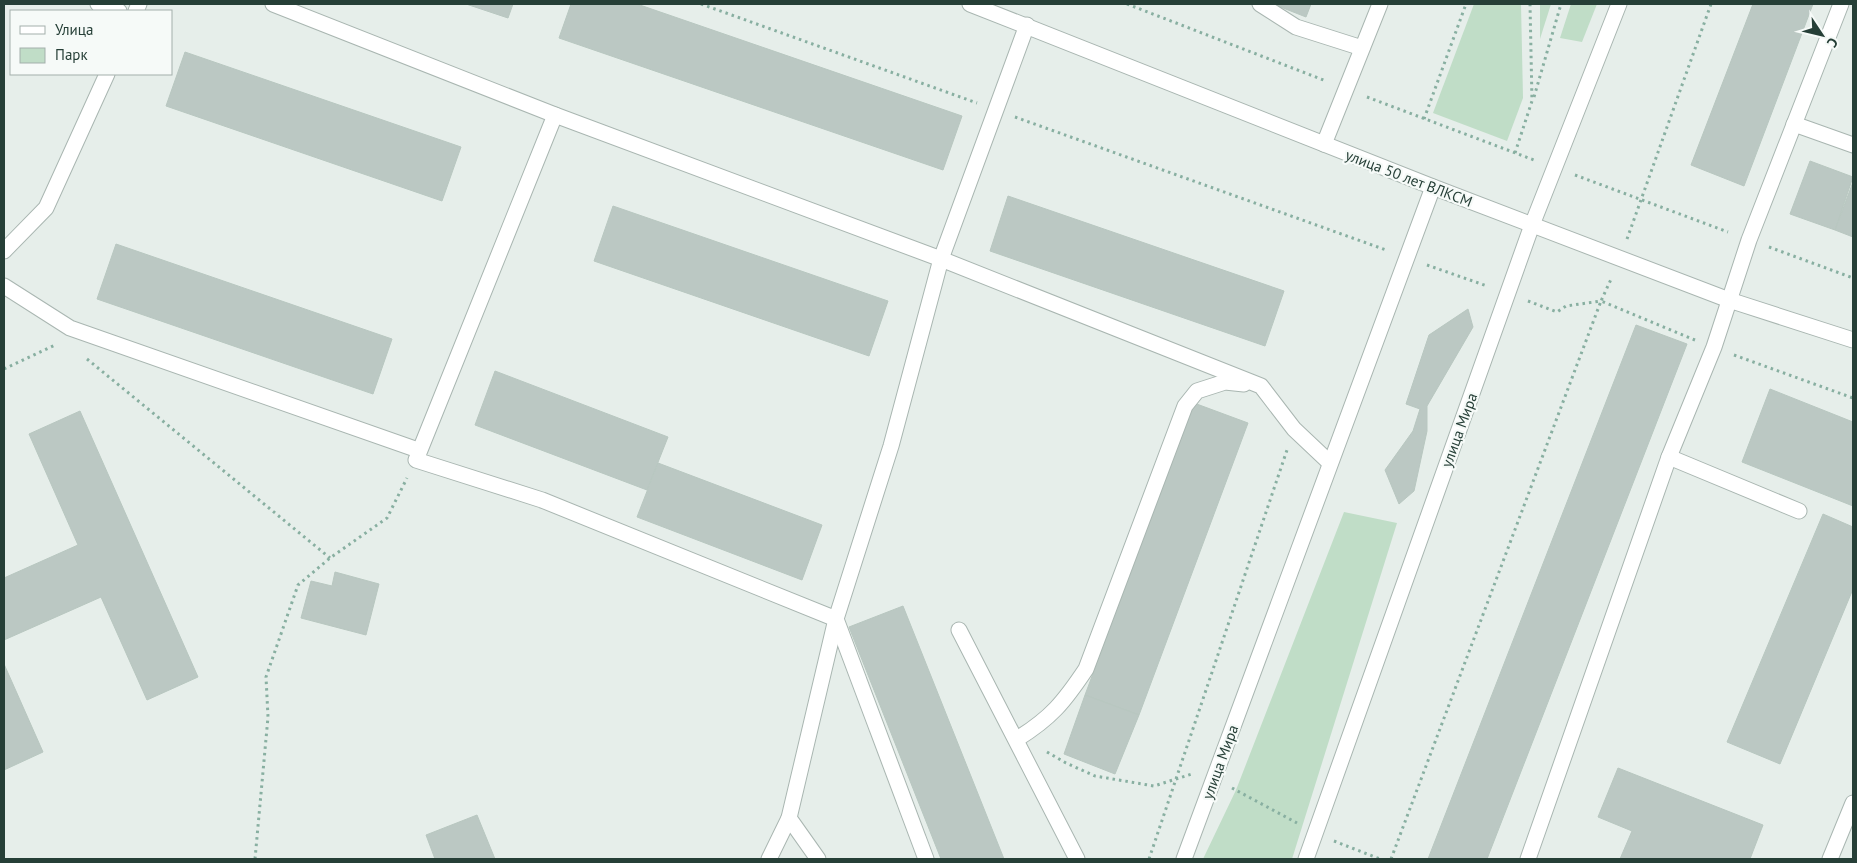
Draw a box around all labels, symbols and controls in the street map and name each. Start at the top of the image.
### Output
legend [10,10,172,75]
north arrow [1797,10,1847,60]
text: Улица [55,20,93,39]
text: С [1823,34,1842,51]
text: Парк [55,45,88,64]
street label: улица 50 лет ВЛКСМ [1343,145,1475,211]
street label: улица Мира [1437,390,1481,470]
street label: улица Мира [1198,722,1242,802]

